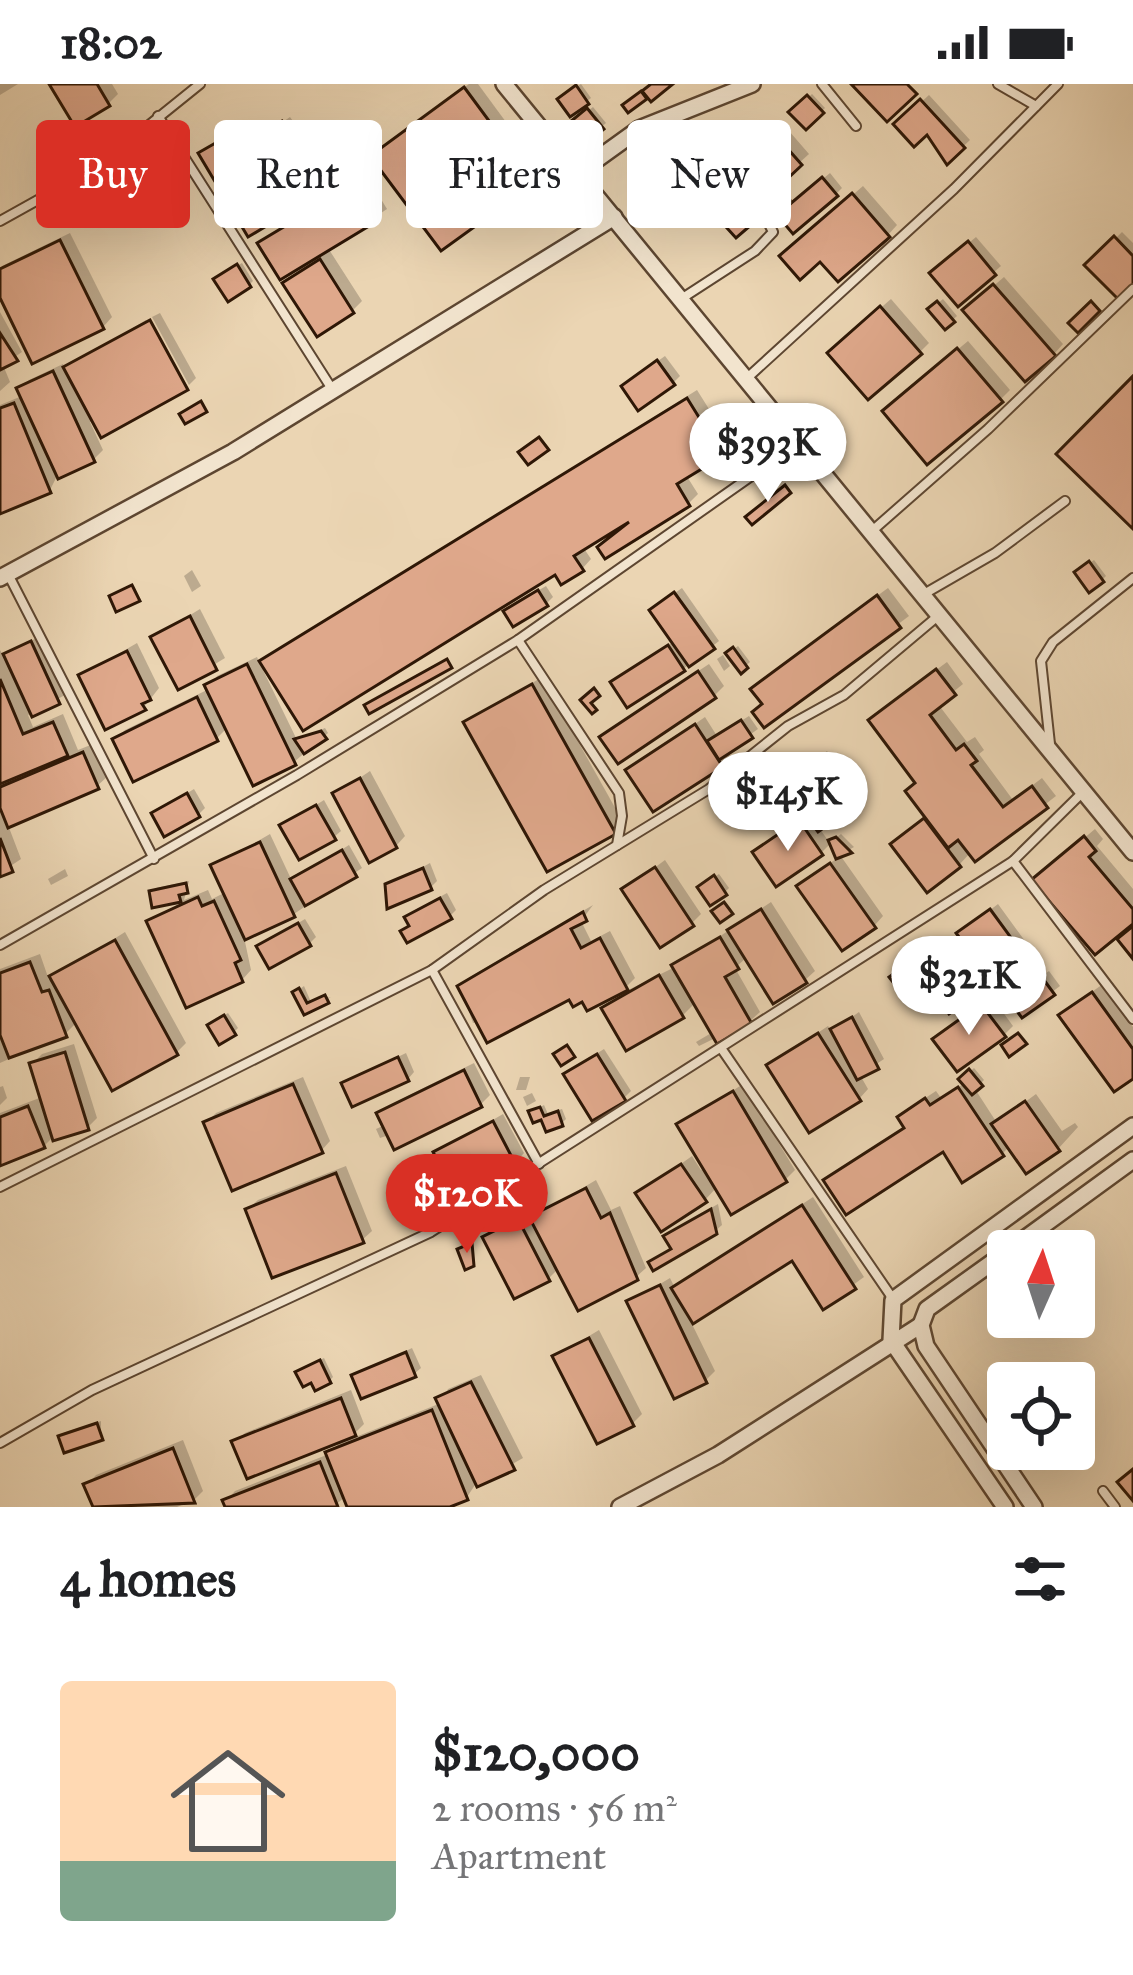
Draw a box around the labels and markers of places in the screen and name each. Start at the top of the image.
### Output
pin: $393K [684,403,852,505]
pin: $145K [704,752,872,854]
pin: $321K [885,936,1053,1038]
pin: $120K [383,1154,551,1256]

